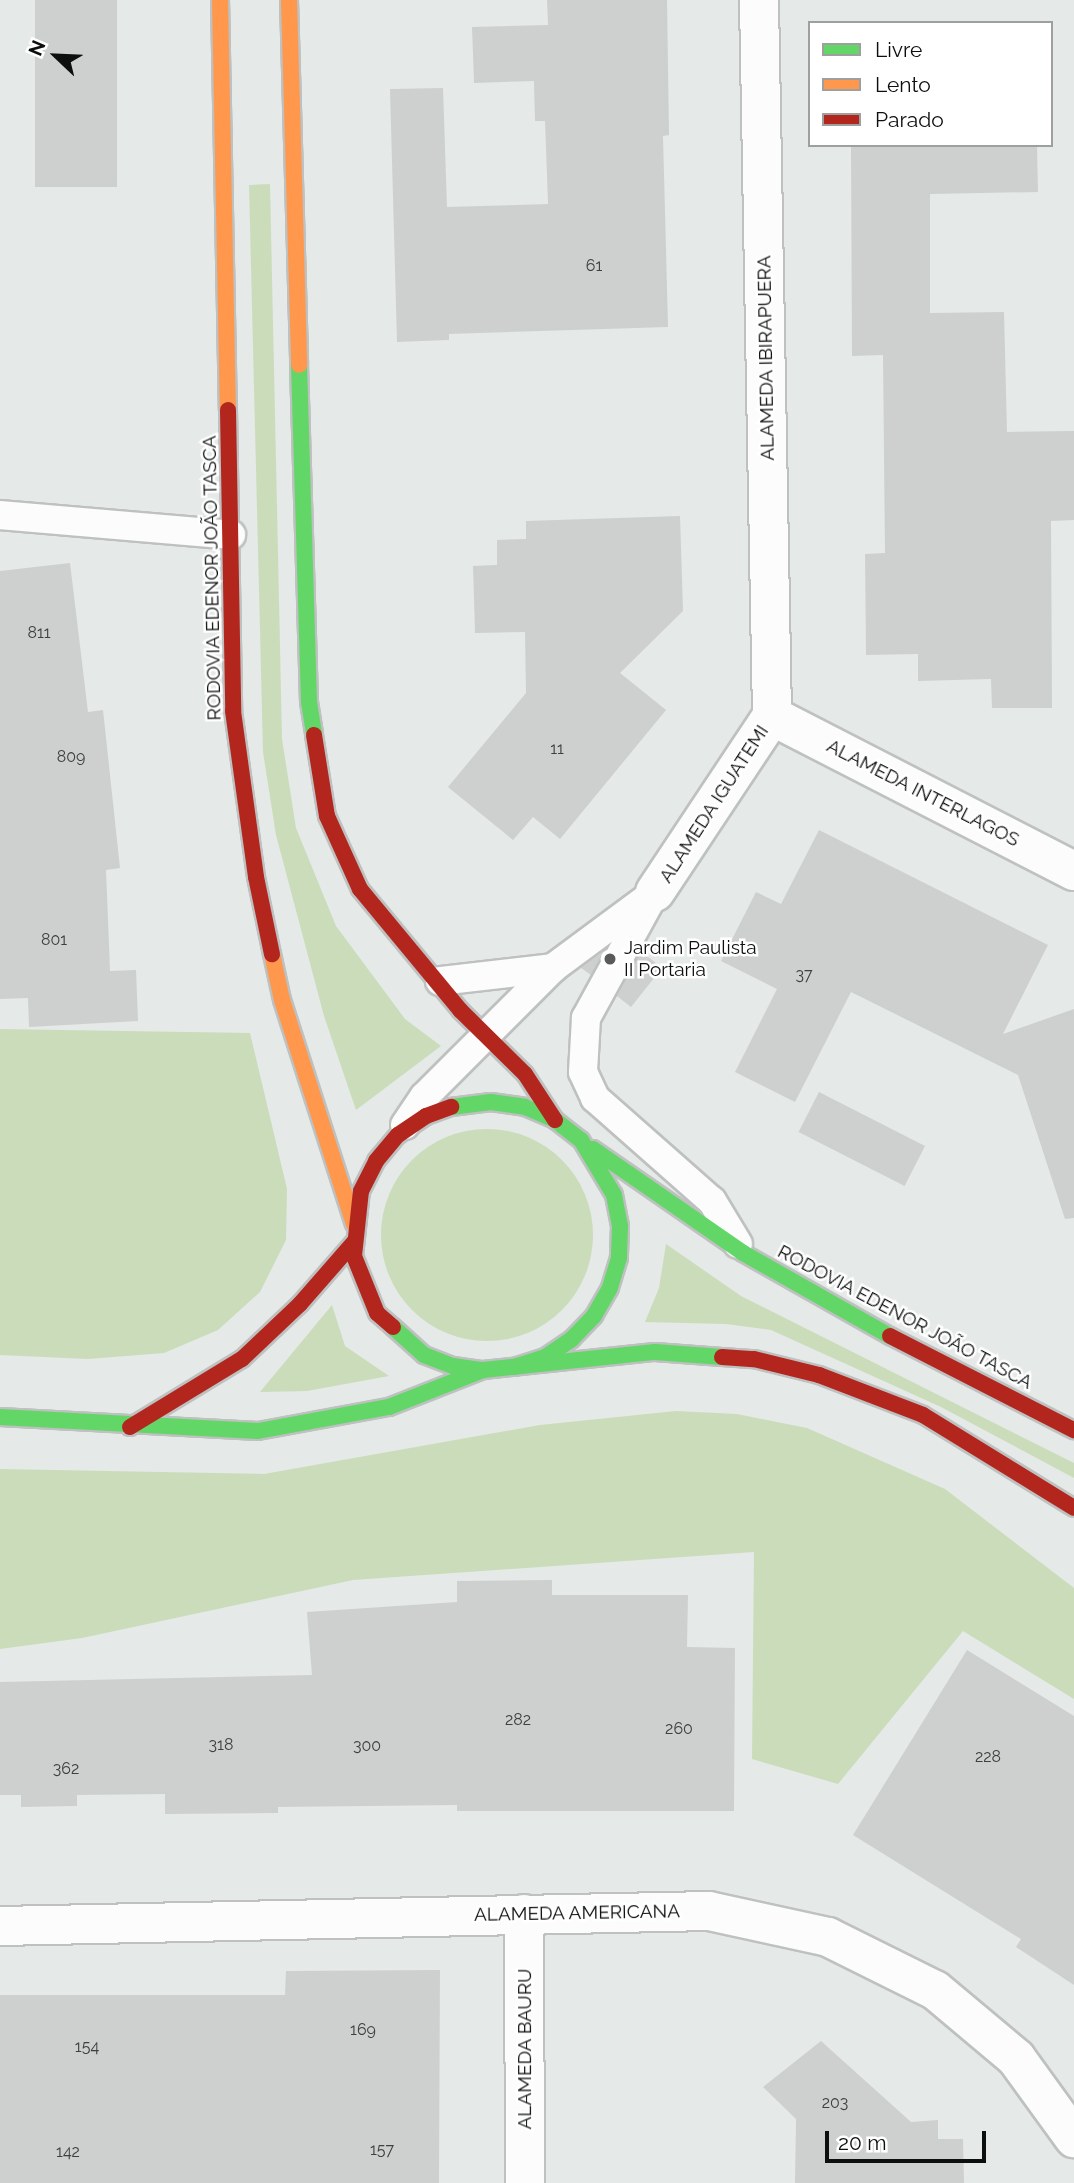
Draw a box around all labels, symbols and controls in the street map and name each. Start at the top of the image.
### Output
north arrow [21,21,91,91]
legend [808,21,1053,147]
text: N [24,37,50,59]
text: Livre [875,37,922,62]
text: Lento [875,72,931,97]
text: Parado [875,107,944,132]
street label: ALAMEDA IBIRAPUERA [753,255,779,461]
house number: 61 [586,256,602,276]
street label: RODOVIA EDENOR JOÃO TASCA [198,434,226,722]
house number: 811 [27,623,51,643]
street label: ALAMEDA IGUATEMI [654,721,774,887]
street label: ALAMEDA INTERLAGOS [823,734,1023,852]
house number: 11 [550,739,564,759]
house number: 809 [57,747,85,767]
house number: 801 [41,930,67,950]
place label: Jardim Paulista II Portaria [624,937,757,981]
marker: Jardim Paulista II Portaria [602,951,618,967]
house number: 37 [795,965,813,985]
street label: RODOVIA EDENOR JOÃO TASCA [773,1240,1037,1394]
house number: 282 [505,1710,531,1730]
house number: 260 [665,1719,693,1739]
house number: 318 [209,1735,233,1755]
house number: 300 [353,1736,381,1756]
house number: 228 [975,1747,1001,1767]
house number: 362 [53,1759,79,1779]
street label: ALAMEDA AMERICANA [473,1900,681,1926]
street label: ALAMEDA BAURU [514,1968,536,2130]
house number: 169 [350,2020,376,2040]
house number: 154 [75,2037,99,2057]
house number: 203 [822,2093,848,2113]
scale bar [829,2116,990,2160]
text: 20 m [838,2130,886,2155]
house number: 157 [370,2140,394,2160]
house number: 142 [56,2142,80,2162]

